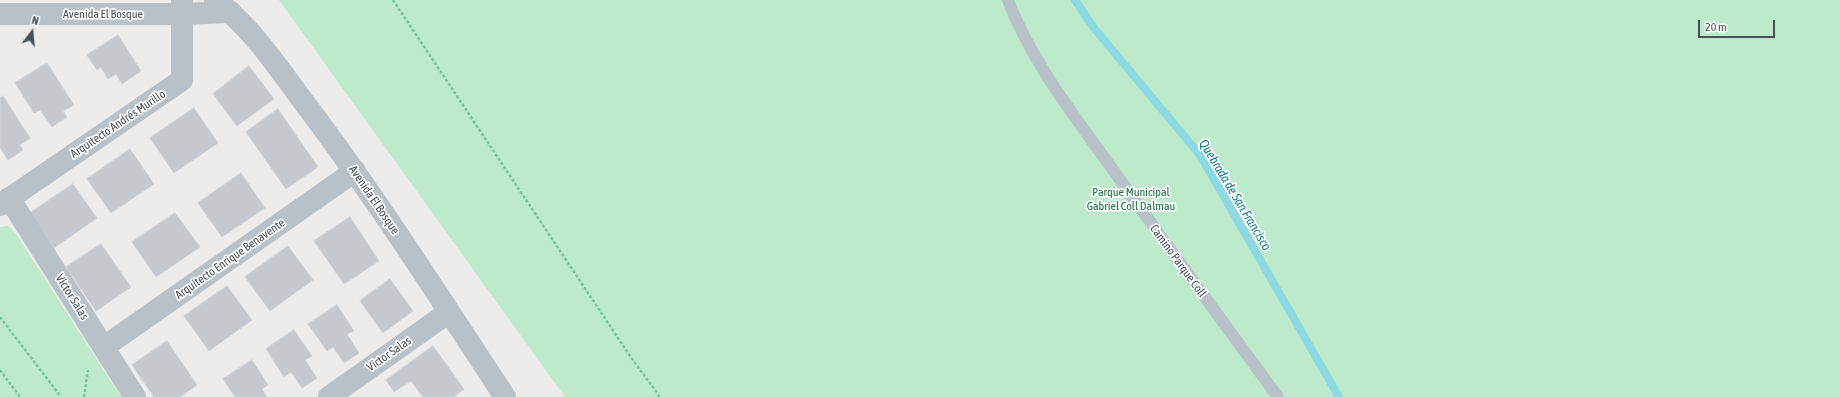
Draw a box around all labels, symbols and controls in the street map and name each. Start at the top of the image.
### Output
street label: Avenida El Bosque [63,7,143,21]
north arrow [12,12,52,52]
scale bar [1700,12,1777,38]
text: N [31,14,40,27]
text: 20 m [1705,20,1727,34]
street label: Arquitecto Andrés Murillo [68,87,168,161]
water label: Quebrada de San Francisco [1196,137,1274,253]
street label: Avenida El Bosque [346,163,402,237]
park label: Parque Municipal Gabriel Coll Dalmau [1087,185,1175,213]
street label: Arquitecto Enrique Benavente [172,216,288,302]
street label: Camino Parque Coll [1147,222,1209,300]
street label: Víctor Salas [52,272,92,322]
street label: Víctor Salas [364,334,414,374]

